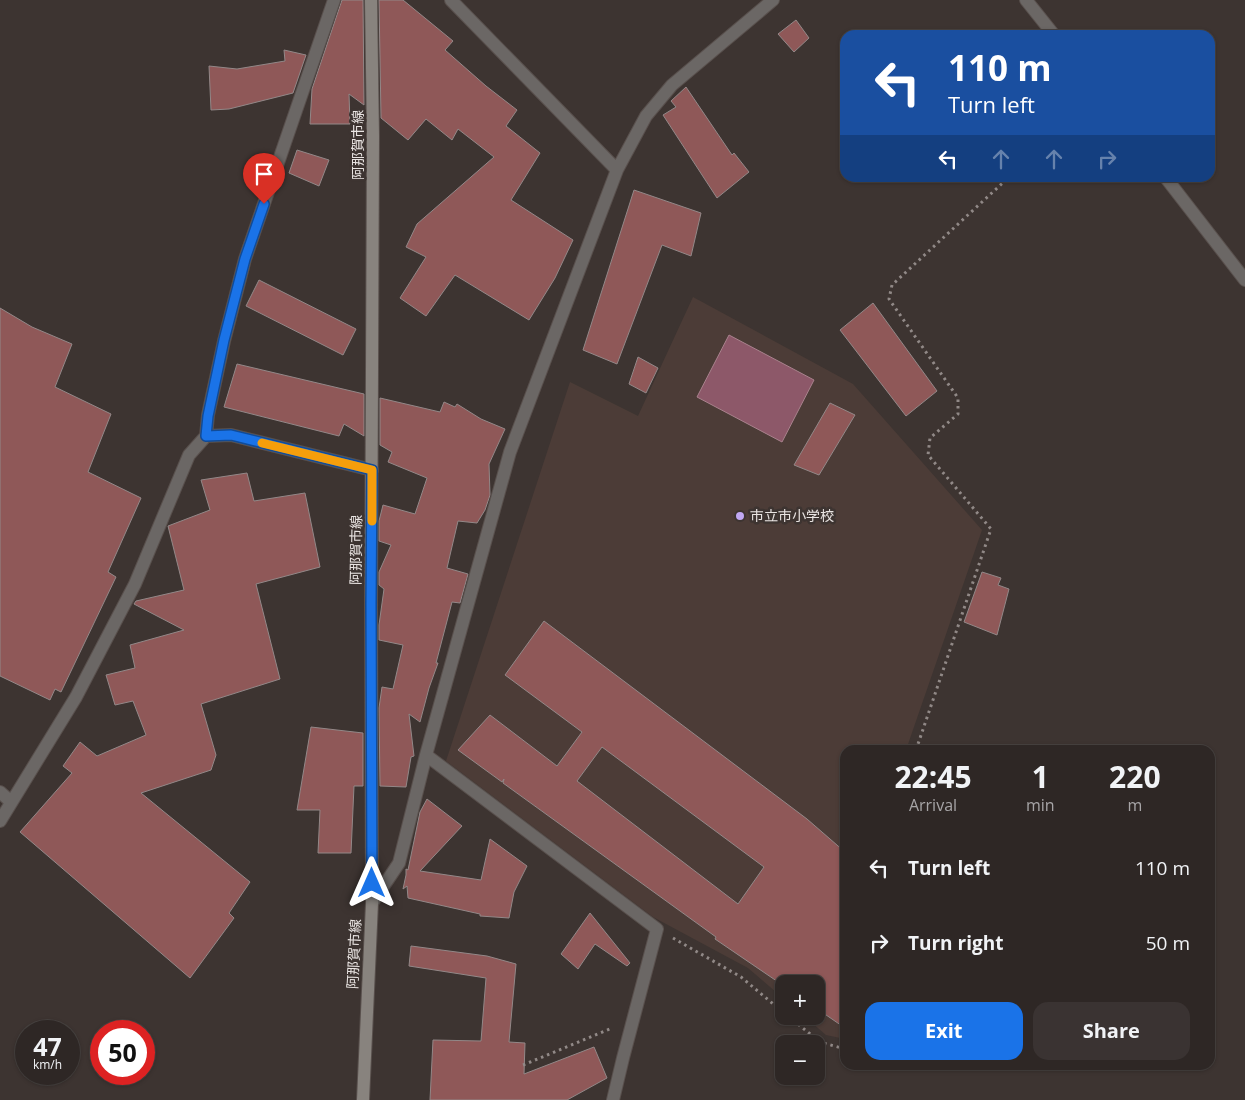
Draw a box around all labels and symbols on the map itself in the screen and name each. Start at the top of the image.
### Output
street label: 阿那賀市線 [348,110,367,180]
pin [243,153,285,204]
place label: 市立市小学校 [750,506,834,525]
marker: 市立市小学校 [734,510,746,522]
street label: 阿那賀市線 [345,515,366,585]
position arrow [345,856,397,908]
street label: 阿那賀市線 [342,919,365,989]
speed limit sign: 50 [90,1020,155,1085]

